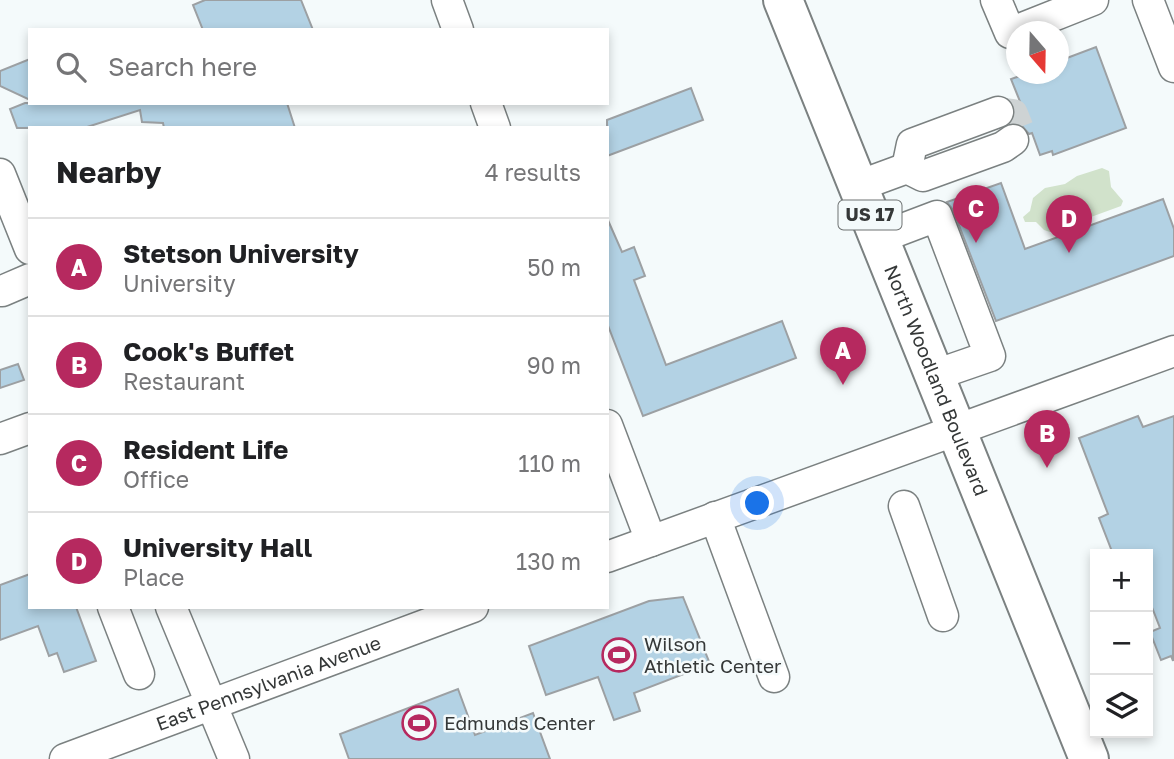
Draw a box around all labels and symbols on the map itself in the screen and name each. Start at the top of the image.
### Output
north arrow [1006,21,1069,84]
pin: C [953,185,999,243]
pin: D [1046,195,1092,253]
road number: US 17 [838,200,902,230]
street label: North Woodland Boulevard [880,261,994,499]
pin: A [820,327,866,385]
pin: B [1024,410,1070,468]
your location [740,486,774,520]
street label: East Pennsylvania Avenue [153,630,384,735]
place label: Wilson Athletic Center [644,632,782,677]
sports icon: Wilson Athletic Center [600,636,638,674]
sports icon: Edmunds Center [400,704,438,742]
place label: Edmunds Center [444,711,596,734]

